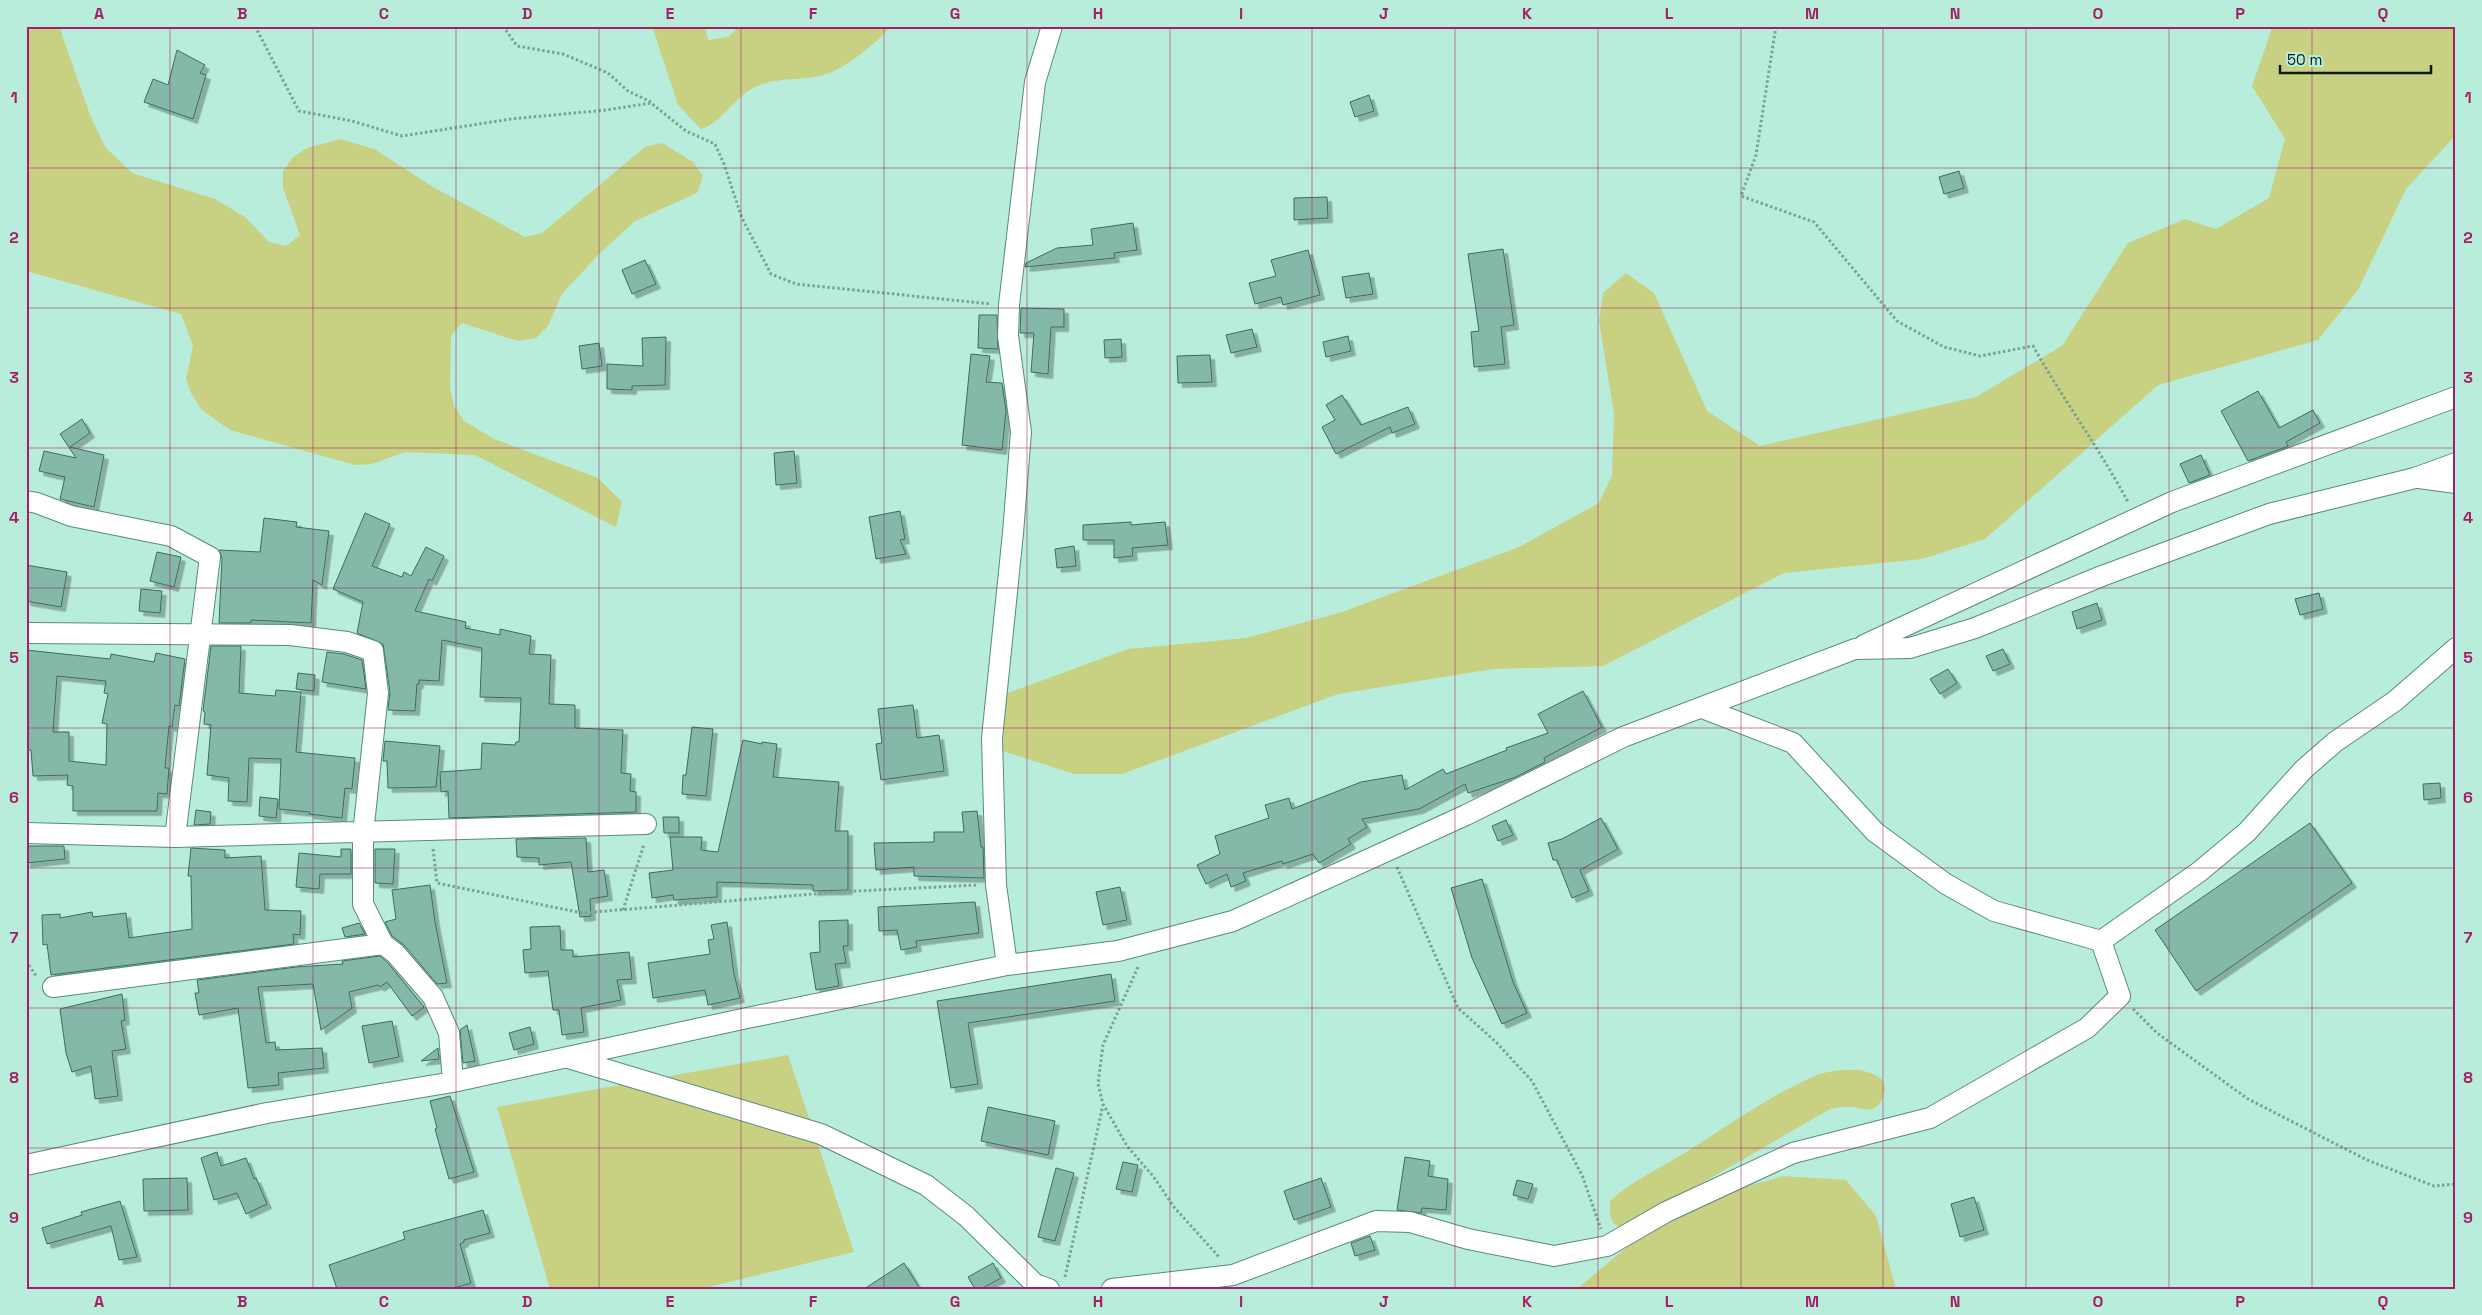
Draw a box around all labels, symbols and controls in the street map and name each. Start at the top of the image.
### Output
text: A [94,3,104,24]
text: B [237,3,247,24]
text: C [379,3,389,24]
text: D [522,3,532,24]
text: E [666,3,675,24]
text: F [809,3,818,24]
text: G [950,3,960,24]
text: H [1093,3,1103,24]
text: I [1239,3,1243,24]
text: J [1379,3,1389,24]
text: K [1522,3,1532,24]
text: L [1665,3,1674,24]
text: M [1805,3,1819,24]
text: N [1950,3,1960,24]
text: O [2093,3,2104,24]
text: P [2235,3,2245,24]
text: Q [2378,3,2389,24]
scale bar [2280,42,2431,74]
text: 50 m [2287,50,2322,69]
text: 1 [10,87,18,108]
text: 1 [2464,87,2472,108]
text: 2 [9,227,19,248]
text: 2 [2463,227,2473,248]
text: 3 [9,367,19,388]
text: 3 [2463,367,2473,388]
text: 4 [9,507,19,528]
text: 4 [2463,507,2473,528]
text: 5 [9,647,19,668]
text: 5 [2463,647,2473,668]
text: 6 [9,787,19,808]
text: 6 [2463,787,2473,808]
text: 7 [10,927,19,948]
text: 7 [2464,927,2473,948]
text: 8 [9,1067,19,1088]
text: 8 [2463,1067,2473,1088]
text: 9 [9,1207,19,1228]
text: 9 [2463,1207,2473,1228]
text: A [94,1291,104,1312]
text: B [237,1291,247,1312]
text: C [379,1291,389,1312]
text: D [522,1291,532,1312]
text: E [666,1291,675,1312]
text: F [809,1291,818,1312]
text: G [950,1291,960,1312]
text: H [1093,1291,1103,1312]
text: I [1239,1291,1243,1312]
text: J [1379,1291,1389,1312]
text: K [1522,1291,1532,1312]
text: L [1665,1291,1674,1312]
text: M [1805,1291,1819,1312]
text: N [1950,1291,1960,1312]
text: O [2093,1291,2104,1312]
text: P [2235,1291,2245,1312]
text: Q [2378,1291,2389,1312]

